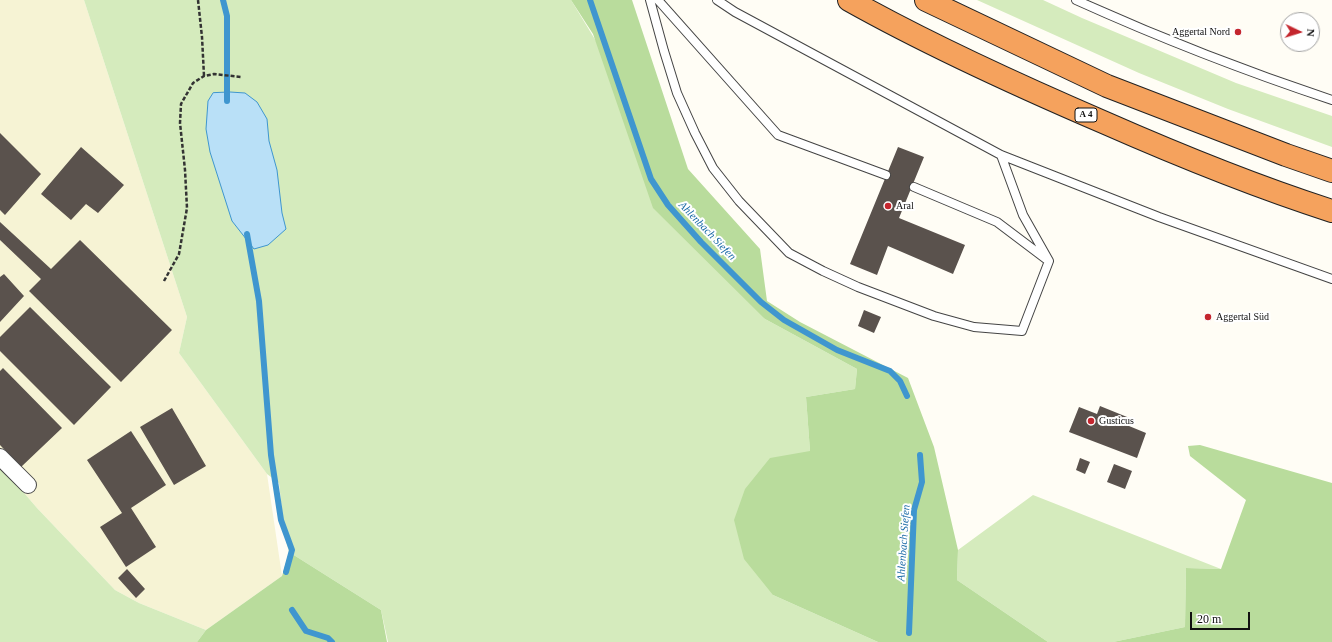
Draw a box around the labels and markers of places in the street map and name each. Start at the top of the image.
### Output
place label: Aggertal Nord [1172,26,1230,38]
marker: Aggertal Nord [1233,27,1243,37]
place label: Aral [896,200,914,212]
marker: Aral [883,201,893,211]
place label: Aggertal Süd [1216,311,1269,323]
marker: Aggertal Süd [1203,312,1213,322]
place label: Gusticus [1099,415,1134,427]
marker: Gusticus [1086,416,1096,426]

